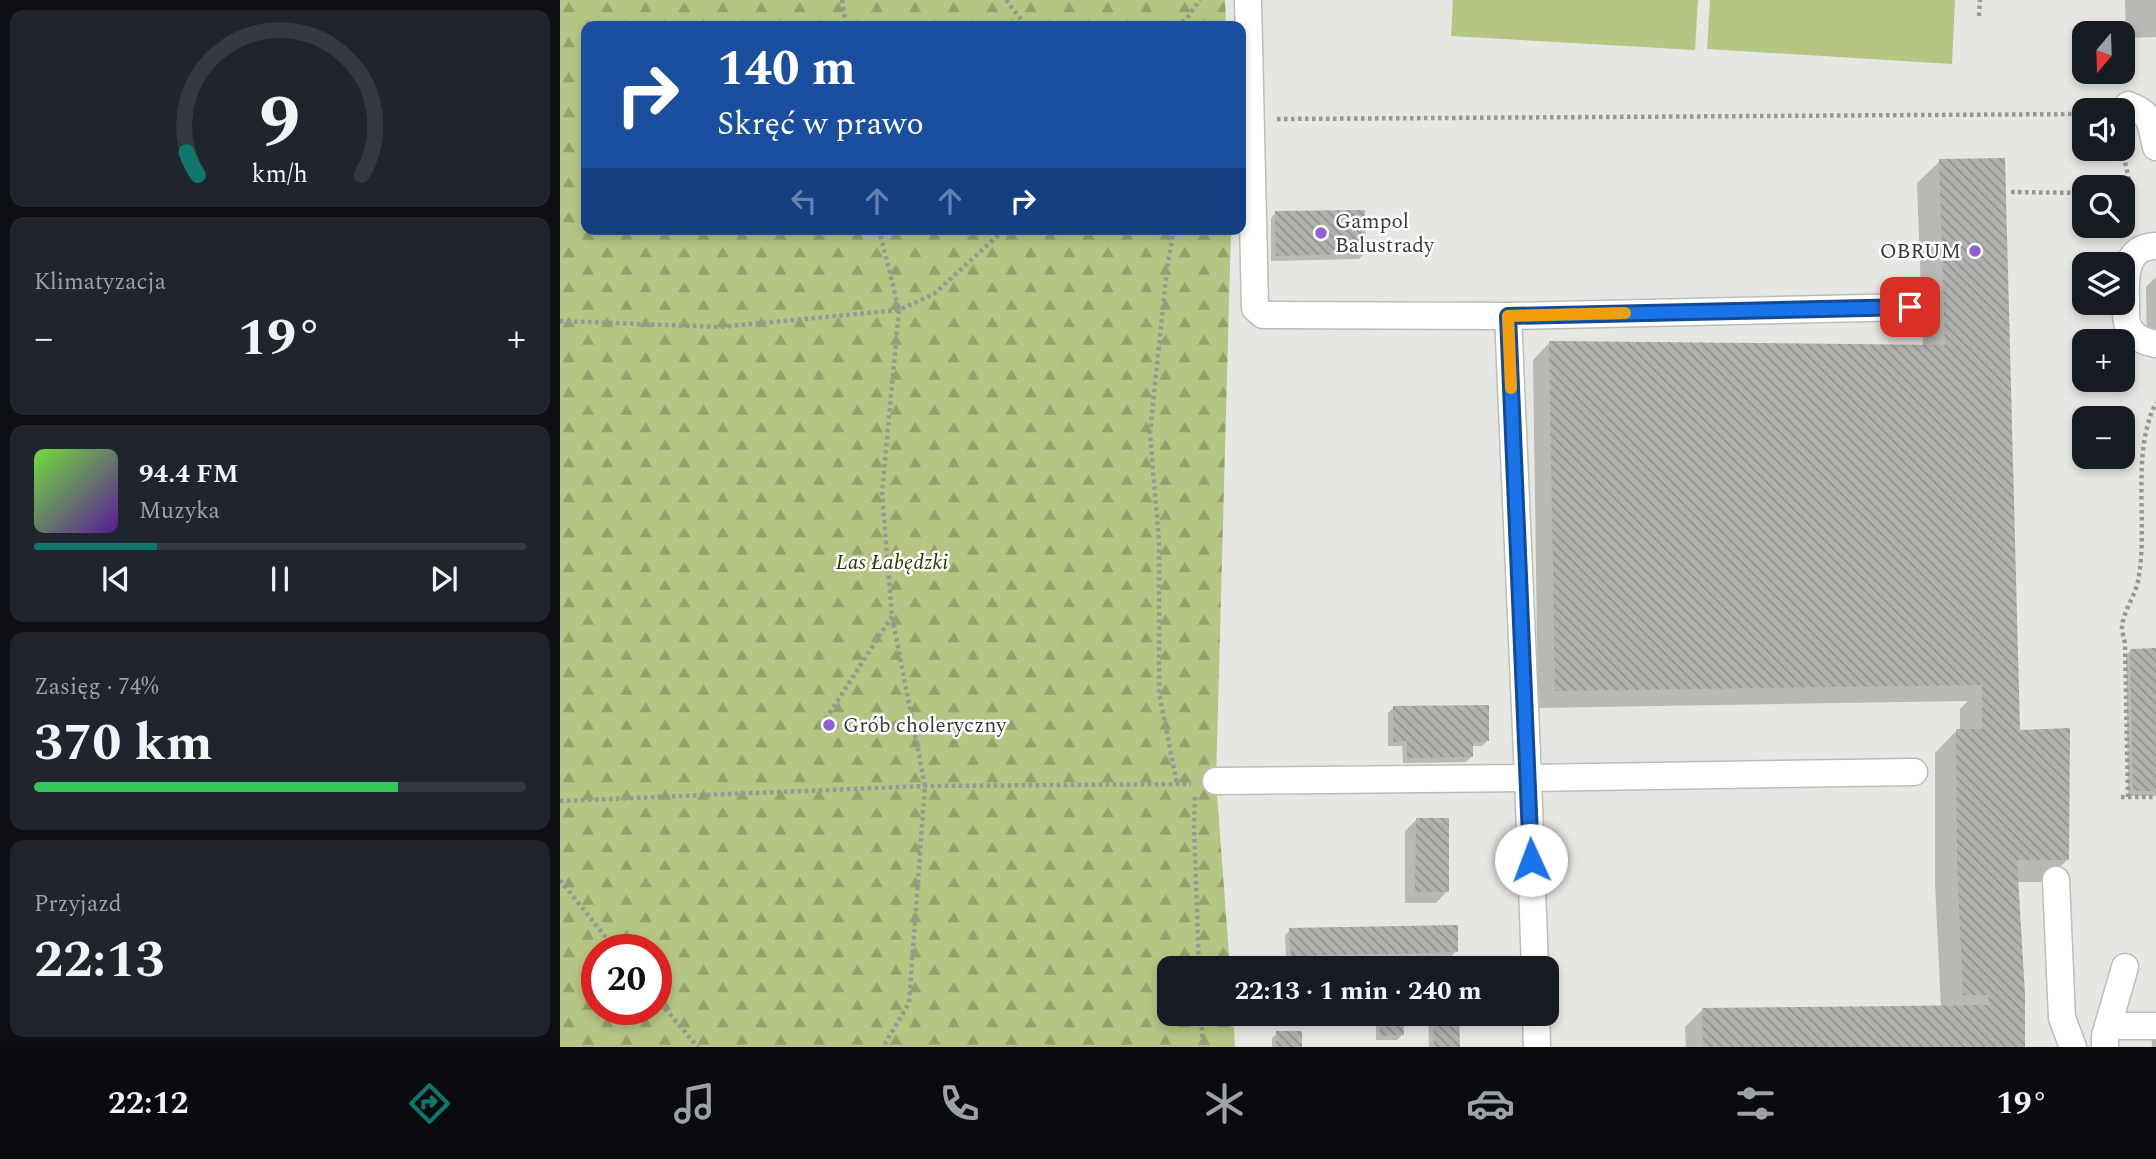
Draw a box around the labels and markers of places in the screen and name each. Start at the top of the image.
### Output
place label: Gampol Balustrady [1335,206,1435,262]
marker: Gampol Balustrady [1313,225,1329,241]
place label: OBRUM [1880,236,1961,268]
marker: OBRUM [1967,243,1983,259]
pin [1880,277,1940,337]
place label: Grób choleryczny [843,710,1007,742]
marker: Grób choleryczny [821,717,837,733]

